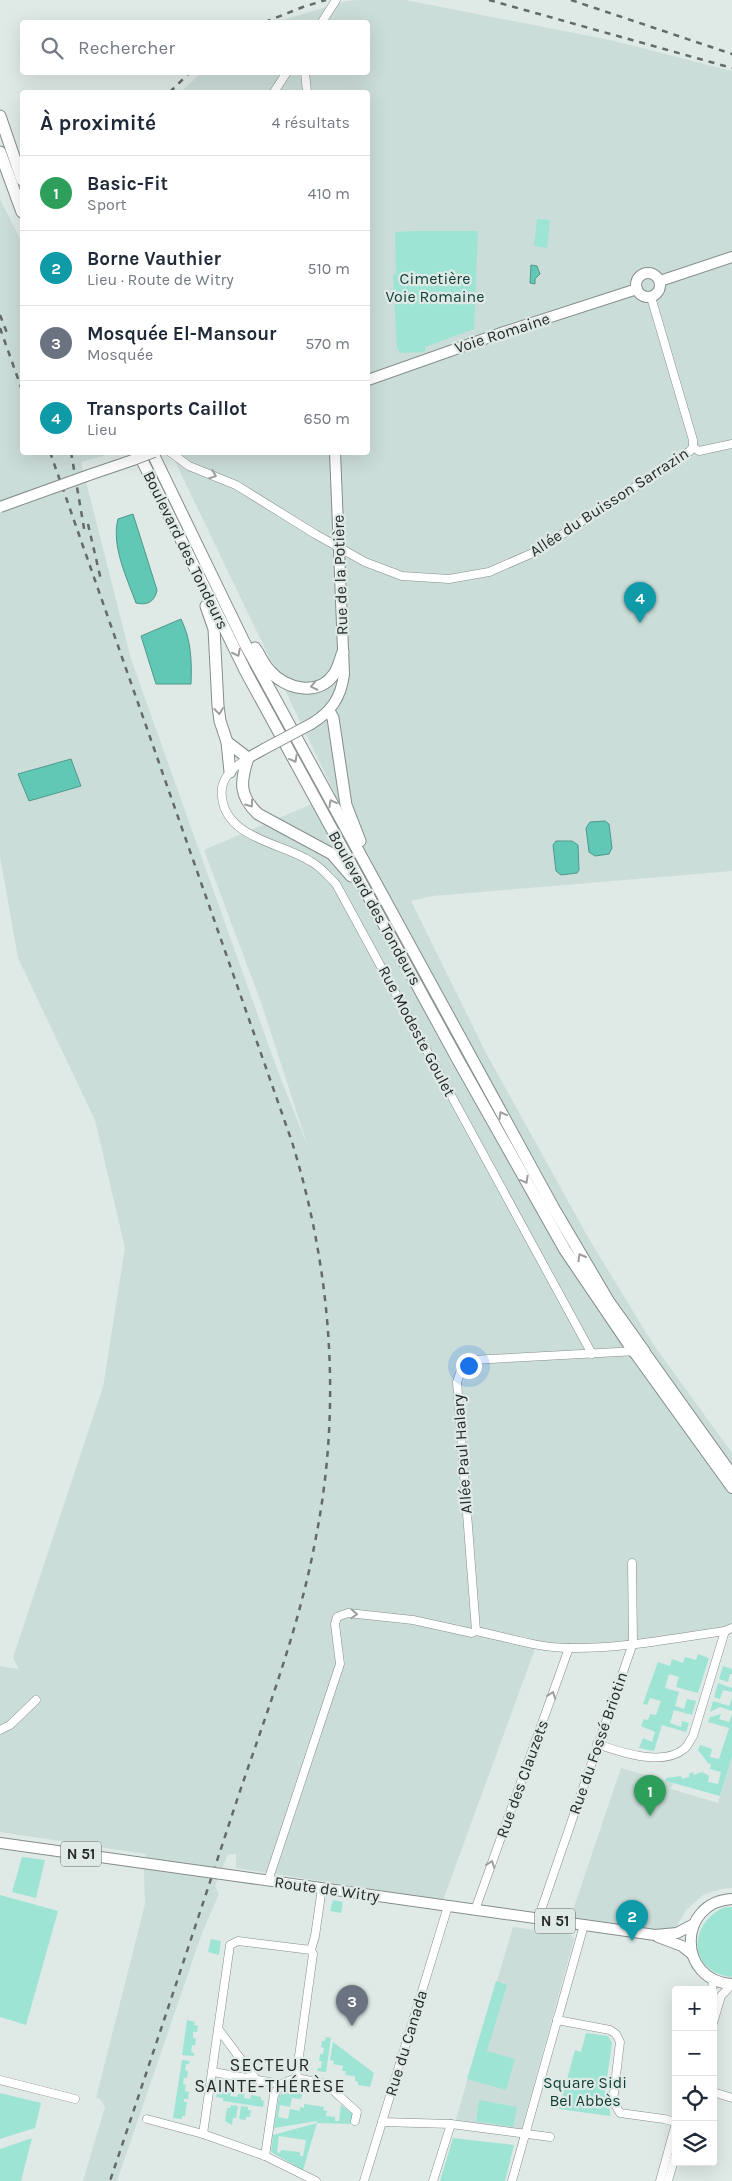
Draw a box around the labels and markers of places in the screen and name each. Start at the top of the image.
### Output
pin: 4 [624,582,656,623]
pin: 1 [634,1775,666,1816]
pin: 2 [616,1900,648,1941]
pin: 3 [336,1985,368,2026]

